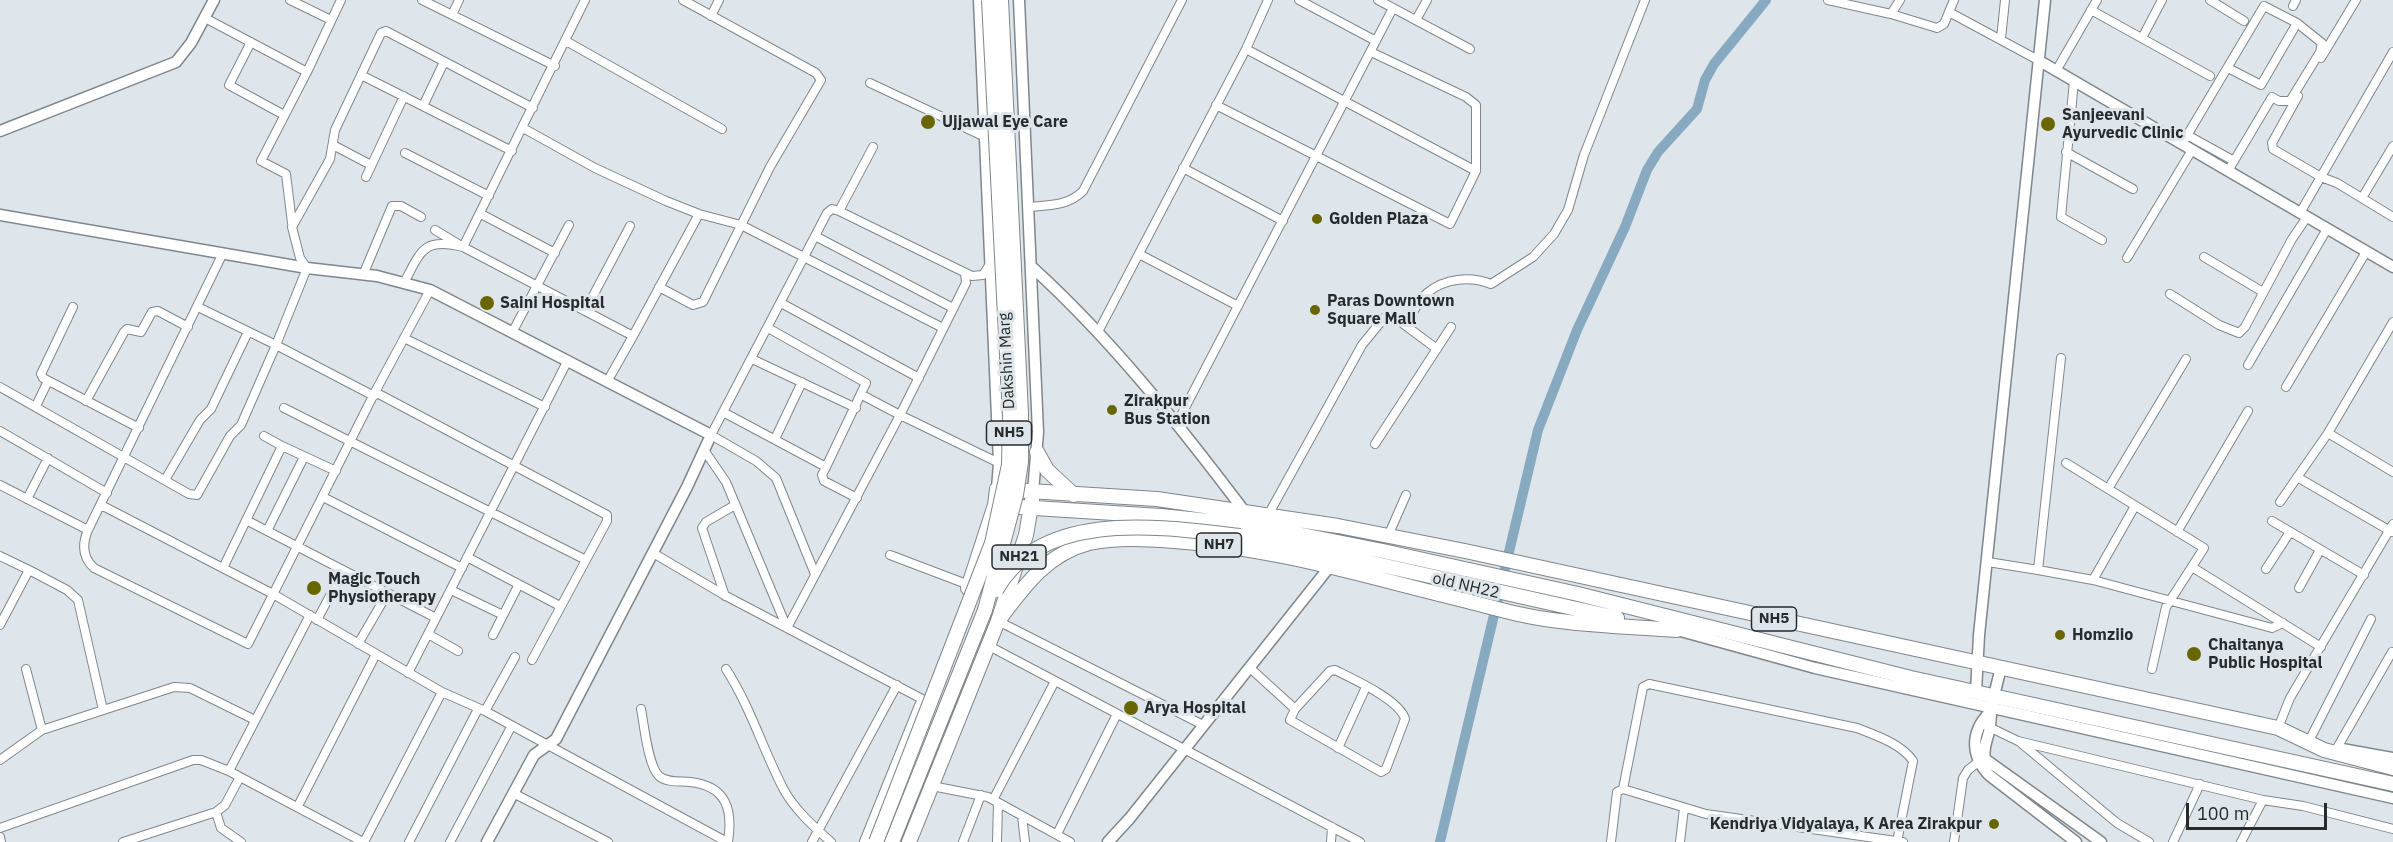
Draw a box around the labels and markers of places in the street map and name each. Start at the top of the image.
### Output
place label: Sanjeevani Ayurvedic Clinic [2062,105,2183,143]
place label: Ujjawal Eye Care [942,112,1068,132]
marker: Ujjawal Eye Care [919,113,937,131]
marker: Sanjeevani Ayurvedic Clinic [2039,115,2057,133]
place label: Golden Plaza [1329,209,1428,229]
marker: Golden Plaza [1310,212,1324,226]
place label: Paras Downtown Square Mall [1327,291,1454,329]
place label: Saini Hospital [500,293,605,313]
marker: Saini Hospital [478,294,496,312]
marker: Paras Downtown Square Mall [1308,303,1322,317]
place label: Zirakpur Bus Station [1124,391,1210,429]
marker: Zirakpur Bus Station [1105,403,1119,417]
place label: Magic Touch Physiotherapy [328,569,436,607]
marker: Magic Touch Physiotherapy [305,579,323,597]
place label: Homziio [2072,625,2133,645]
marker: Homziio [2053,628,2067,642]
place label: Chaitanya Public Hospital [2208,635,2322,673]
marker: Chaitanya Public Hospital [2185,645,2203,663]
place label: Arya Hospital [1144,698,1246,718]
marker: Arya Hospital [1122,699,1140,717]
place label: Kendriya Vidyalaya, K Area Zirakpur [1710,814,1982,834]
marker: Kendriya Vidyalaya, K Area Zirakpur [1987,817,2001,831]

